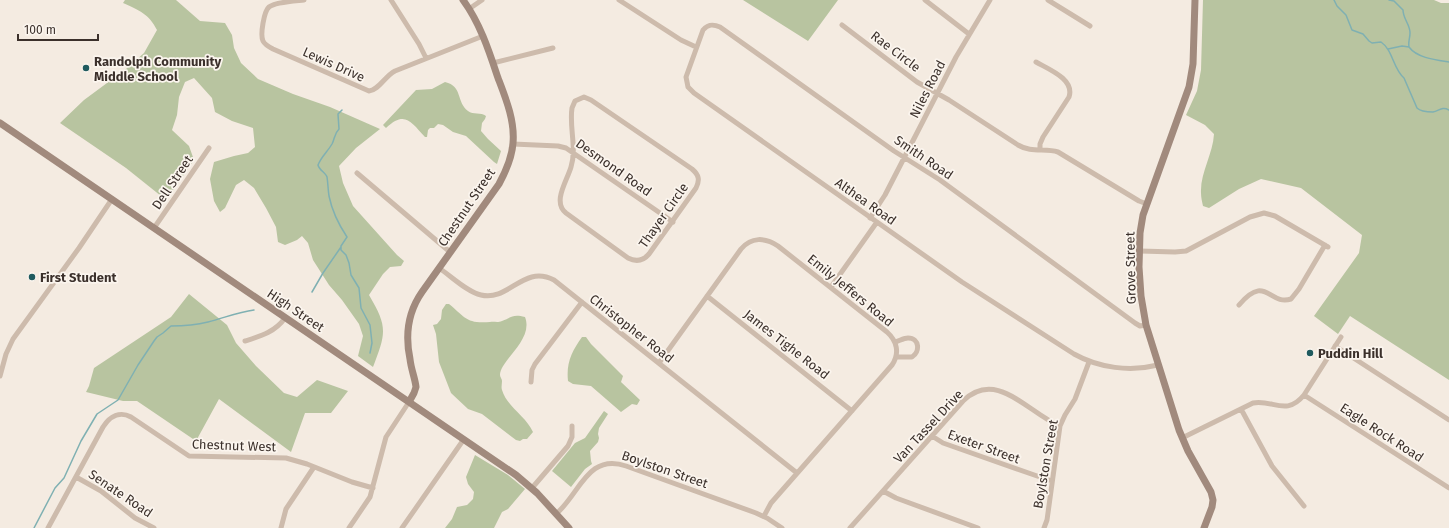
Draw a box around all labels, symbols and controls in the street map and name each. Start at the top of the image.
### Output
scale bar [18,16,98,42]
text: 100 m [24,23,56,37]
street label: Rae Circle [868,28,923,75]
street label: Lewis Drive [300,44,367,85]
place label: Randolph Community Middle School [94,54,221,84]
street label: Niles Road [906,58,948,121]
marker: Randolph Community Middle School [81,63,91,73]
street label: Smith Road [891,132,956,183]
street label: Desmond Road [573,136,654,199]
street label: Dell Street [149,152,196,212]
street label: Chestnut Street [435,165,498,249]
street label: Althea Road [832,175,899,228]
street label: Thayer Circle [636,180,691,251]
street label: Grove Street [1122,231,1139,304]
street label: Emily Jeffers Road [805,251,897,330]
place label: First Student [40,270,117,285]
marker: First Student [27,272,37,282]
street label: High Street [264,286,327,335]
street label: Christopher Road [587,291,677,366]
street label: James Tighe Road [741,306,832,382]
place label: Puddin Hill [1318,346,1383,361]
marker: Puddin Hill [1305,348,1315,358]
street label: Van Tassel Drive [891,387,966,466]
street label: Eagle Rock Road [1337,400,1426,465]
street label: Boylston Street [1030,418,1061,510]
street label: Exeter Street [946,427,1022,467]
street label: Chestnut West [192,437,277,454]
street label: Boylston Street [620,448,710,491]
street label: Senate Road [86,467,156,520]

